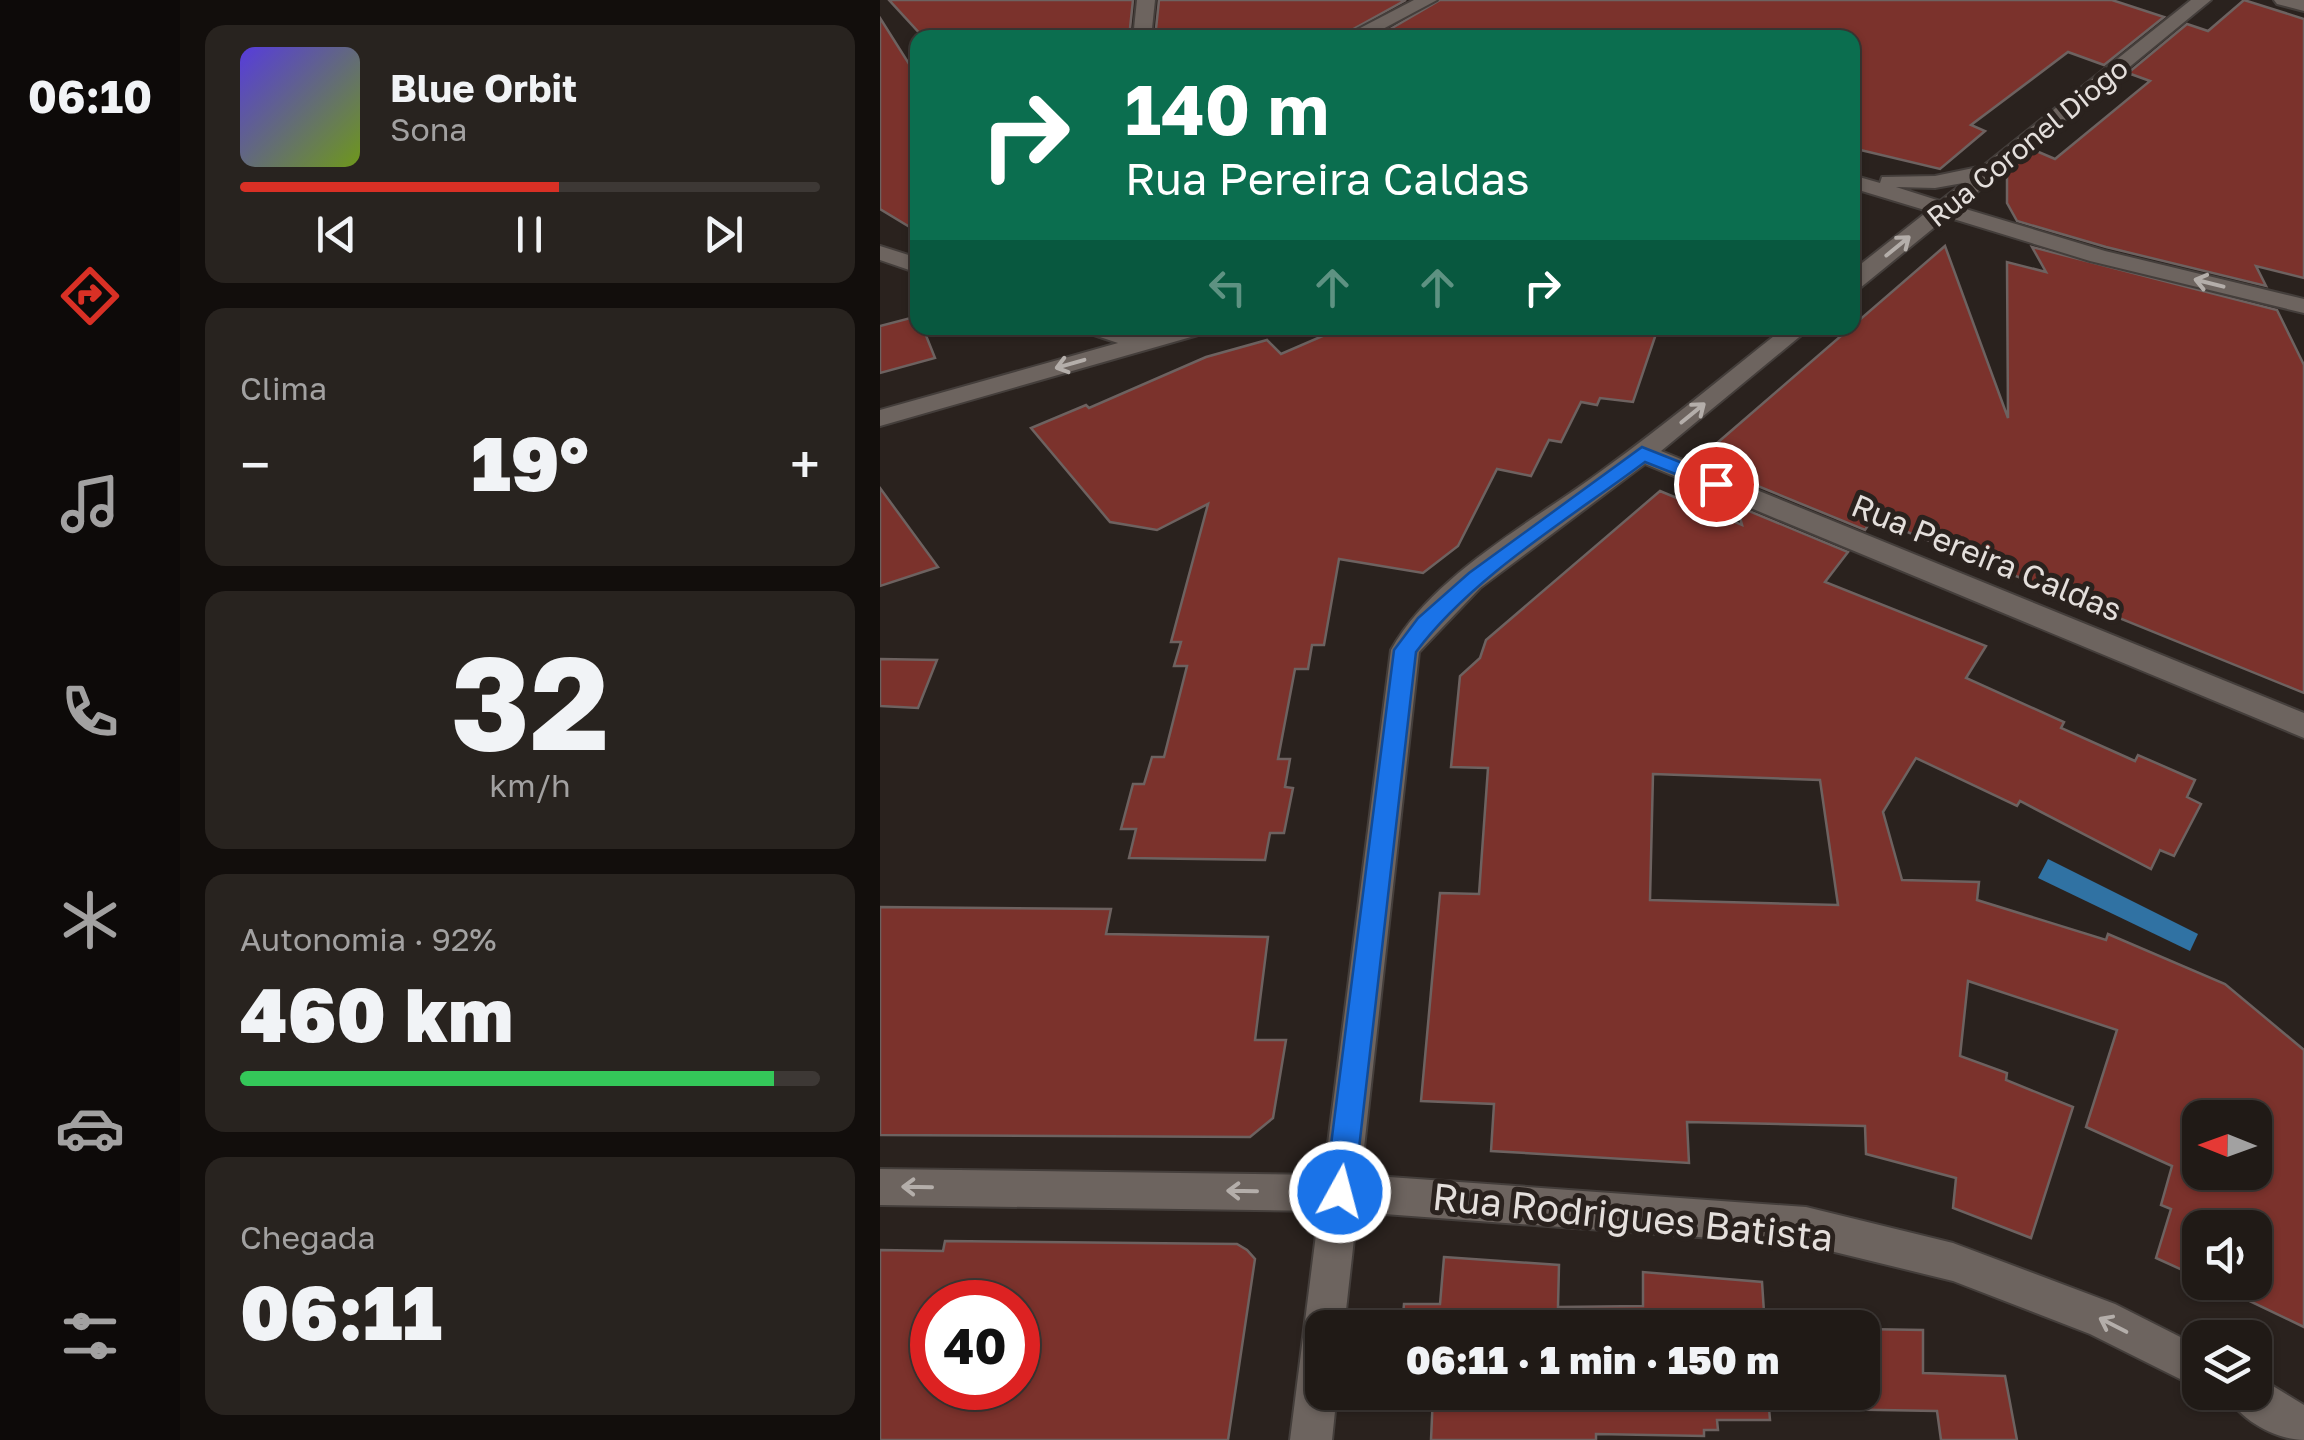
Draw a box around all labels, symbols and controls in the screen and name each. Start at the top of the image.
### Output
street label: Rua Coronel Diogo [1920,51,2134,233]
text: Blue Orbit [390,65,577,110]
text: 140 m [1125,66,1329,150]
text: 06:10 [28,69,152,123]
icon: right [960,70,1090,200]
text: Sona [390,110,467,148]
text: Rua Pereira Caldas [1125,151,1530,205]
icon: previous [309,207,364,262]
icon: pause [502,207,557,262]
icon: next [696,207,751,262]
one-way arrow [1884,235,1910,257]
icon: left [1200,260,1255,315]
icon: ahead [1305,260,1360,315]
icon: ahead [1410,260,1465,315]
icon: right [1515,260,1570,315]
icon: directions [55,261,125,331]
one-way arrow [2194,272,2225,291]
one-way arrow [1055,355,1086,374]
text: Clima [240,369,327,407]
one-way arrow [1679,402,1705,424]
text: 19° [471,417,589,508]
text: − [240,431,270,497]
text: + [790,431,820,497]
pin [1674,442,1759,527]
icon: arrive [1689,457,1744,512]
icon: music [55,469,125,539]
street label: Rua Pereira Caldas [1846,485,2128,629]
text: 32 [451,623,609,779]
icon: phone [55,677,125,747]
text: km/h [489,766,571,804]
icon: climate [55,885,125,955]
text: Autonomia · 92% [240,920,496,958]
text: 460 km [240,968,513,1059]
icon: car [55,1093,125,1163]
north arrow [2182,1100,2272,1190]
map controls [2182,1100,2272,1410]
position arrow [1288,1140,1392,1244]
street label: Rua Rodrigues Batista [1431,1173,1835,1259]
one-way arrow [902,1178,934,1196]
one-way arrow [1227,1182,1260,1200]
button: sound [2182,1210,2272,1300]
text: Chegada [240,1218,376,1256]
text: 06:11 [240,1266,442,1357]
speed limit sign: 40 [910,1280,1040,1410]
icon: filters [55,1301,125,1371]
one-way arrow [2099,1314,2129,1333]
button: layers [2182,1320,2272,1410]
text: 06:11 · 1 min · 150 m [1406,1337,1779,1382]

